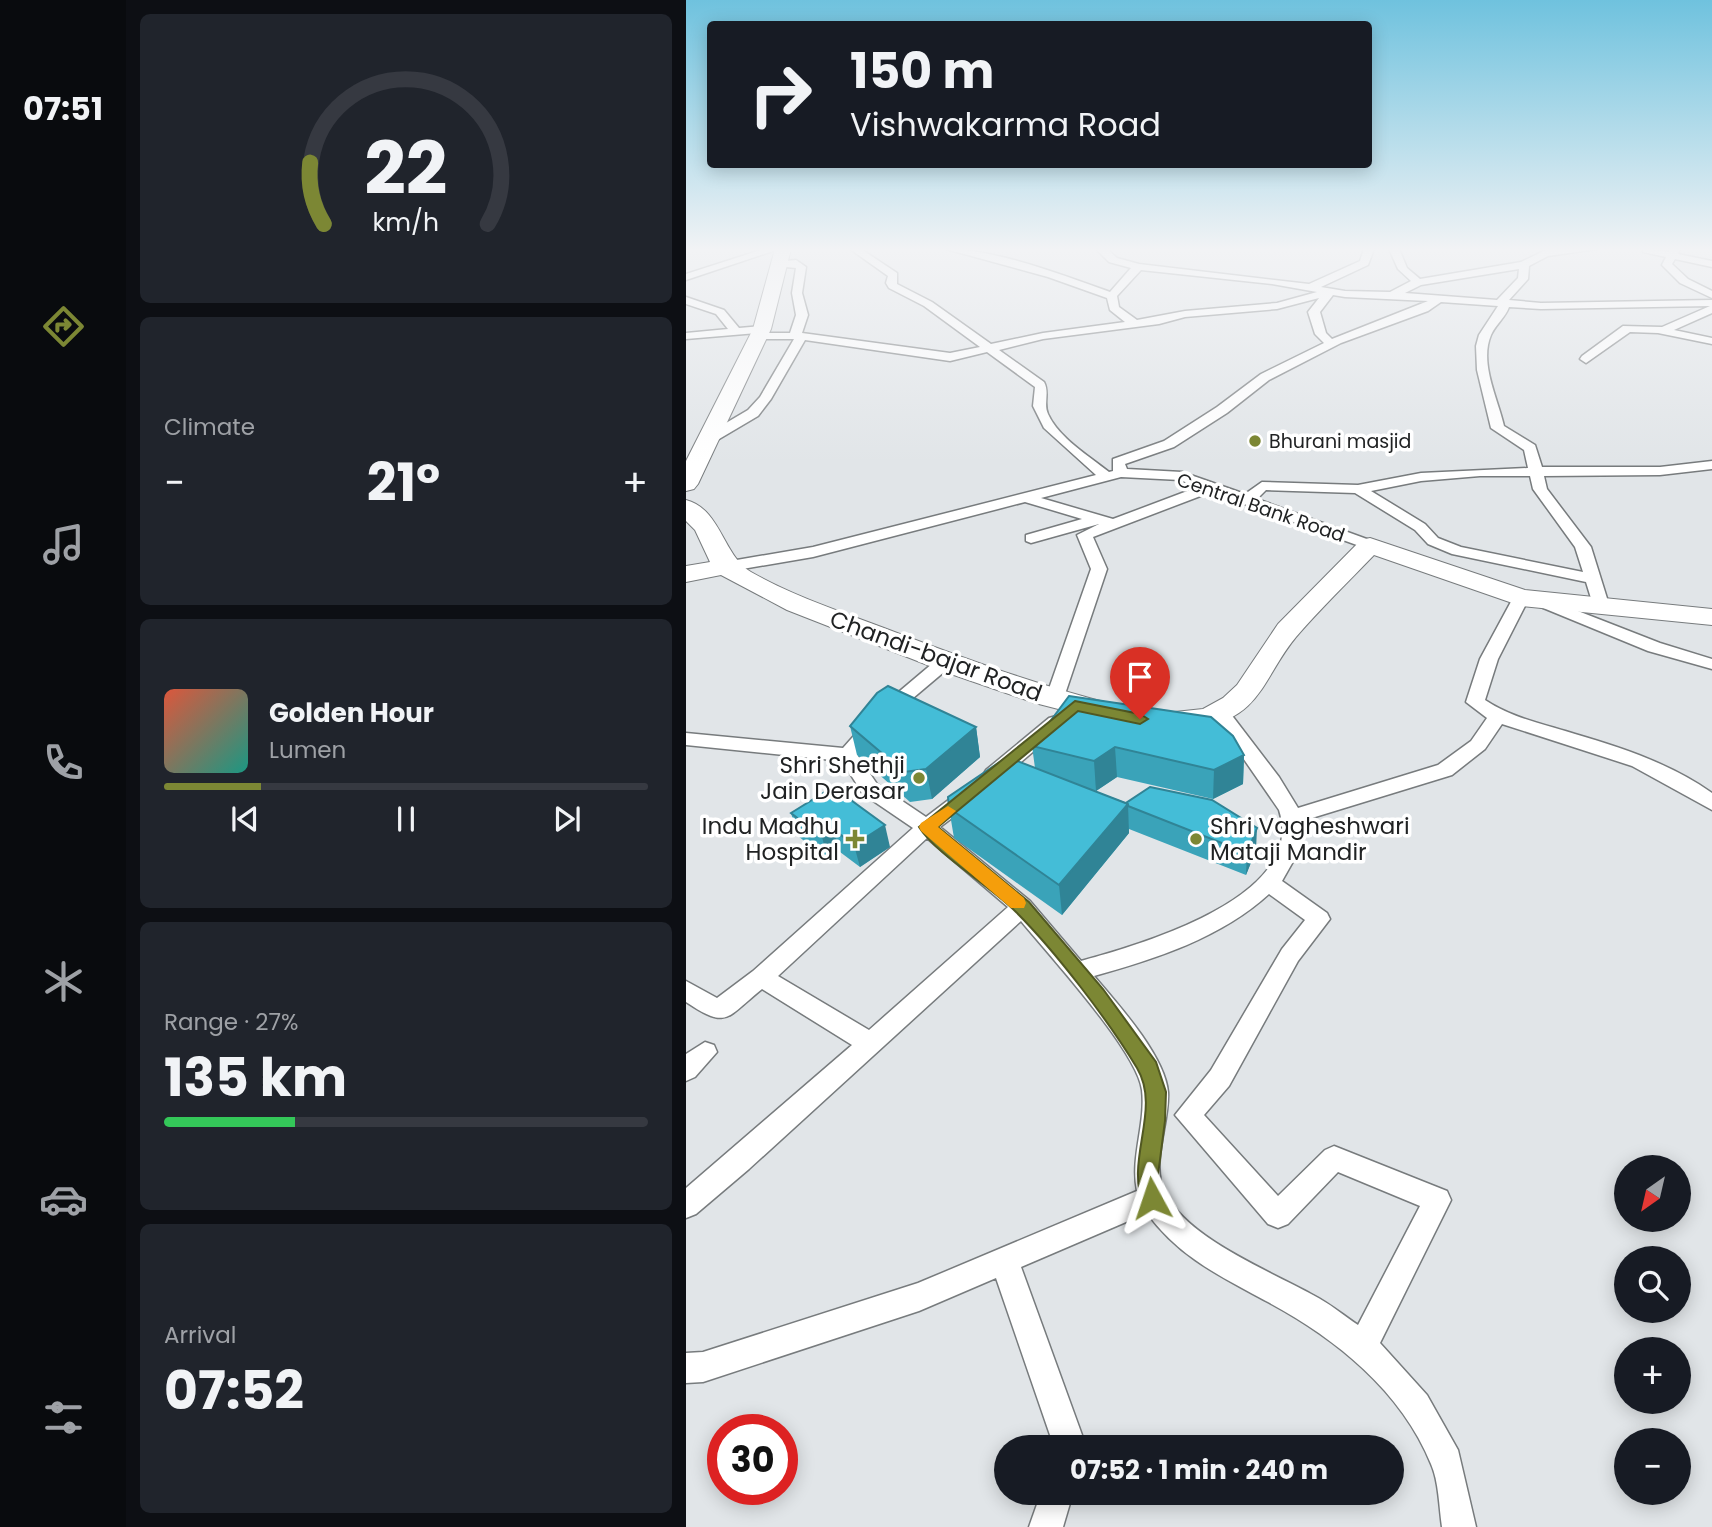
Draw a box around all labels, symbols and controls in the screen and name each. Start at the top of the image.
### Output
text: 150 m [850,37,995,105]
icon: right [735,49,826,140]
text: 07:51 [23,86,103,131]
text: Vishwakarma Road [850,102,1161,147]
text: 22 [364,119,448,220]
text: km/h [373,205,439,240]
icon: directions [39,302,88,351]
text: Climate [164,411,255,443]
place label: Bhurani masjid [1269,428,1411,455]
marker: Bhurani masjid [1247,433,1263,449]
text: 21° [367,446,440,519]
text: − [164,456,185,509]
text: + [622,456,648,509]
street label: Central Bank Road [1173,466,1348,549]
icon: music [39,520,88,569]
street label: Chandi-bajar Road [826,603,1046,709]
pin [1110,647,1170,719]
icon: arrive [1121,658,1159,696]
text: Golden Hour [269,695,434,731]
text: Lumen [269,734,346,766]
icon: phone [39,738,88,787]
place label: Shri Shethji Jain Derasar [760,749,905,807]
marker: Shri Shethji Jain Derasar [911,770,927,786]
icon: previous [226,800,264,838]
icon: pause [387,800,425,838]
icon: next [548,800,586,838]
place label: Indu Madhu Hospital [702,810,839,868]
place label: Shri Vagheshwari Mataji Mandir [1210,810,1410,868]
marker: Indu Madhu Hospital [845,829,865,849]
marker: Shri Vagheshwari Mataji Mandir [1188,831,1204,847]
icon: climate [39,957,88,1006]
text: Range · 27% [164,1006,298,1038]
text: 135 km [164,1041,347,1114]
north arrow [1614,1155,1690,1232]
map controls [1614,1155,1691,1505]
position arrow [1115,1161,1189,1235]
icon: car [39,1175,88,1224]
button: search [1614,1246,1691,1323]
text: Arrival [164,1319,236,1351]
button: + [1614,1337,1691,1414]
text: 07:52 [164,1354,304,1427]
icon: filters [39,1393,88,1442]
speed limit sign: 30 [707,1414,798,1505]
button: − [1614,1428,1691,1505]
text: 07:52 · 1 min · 240 m [1070,1452,1328,1488]

